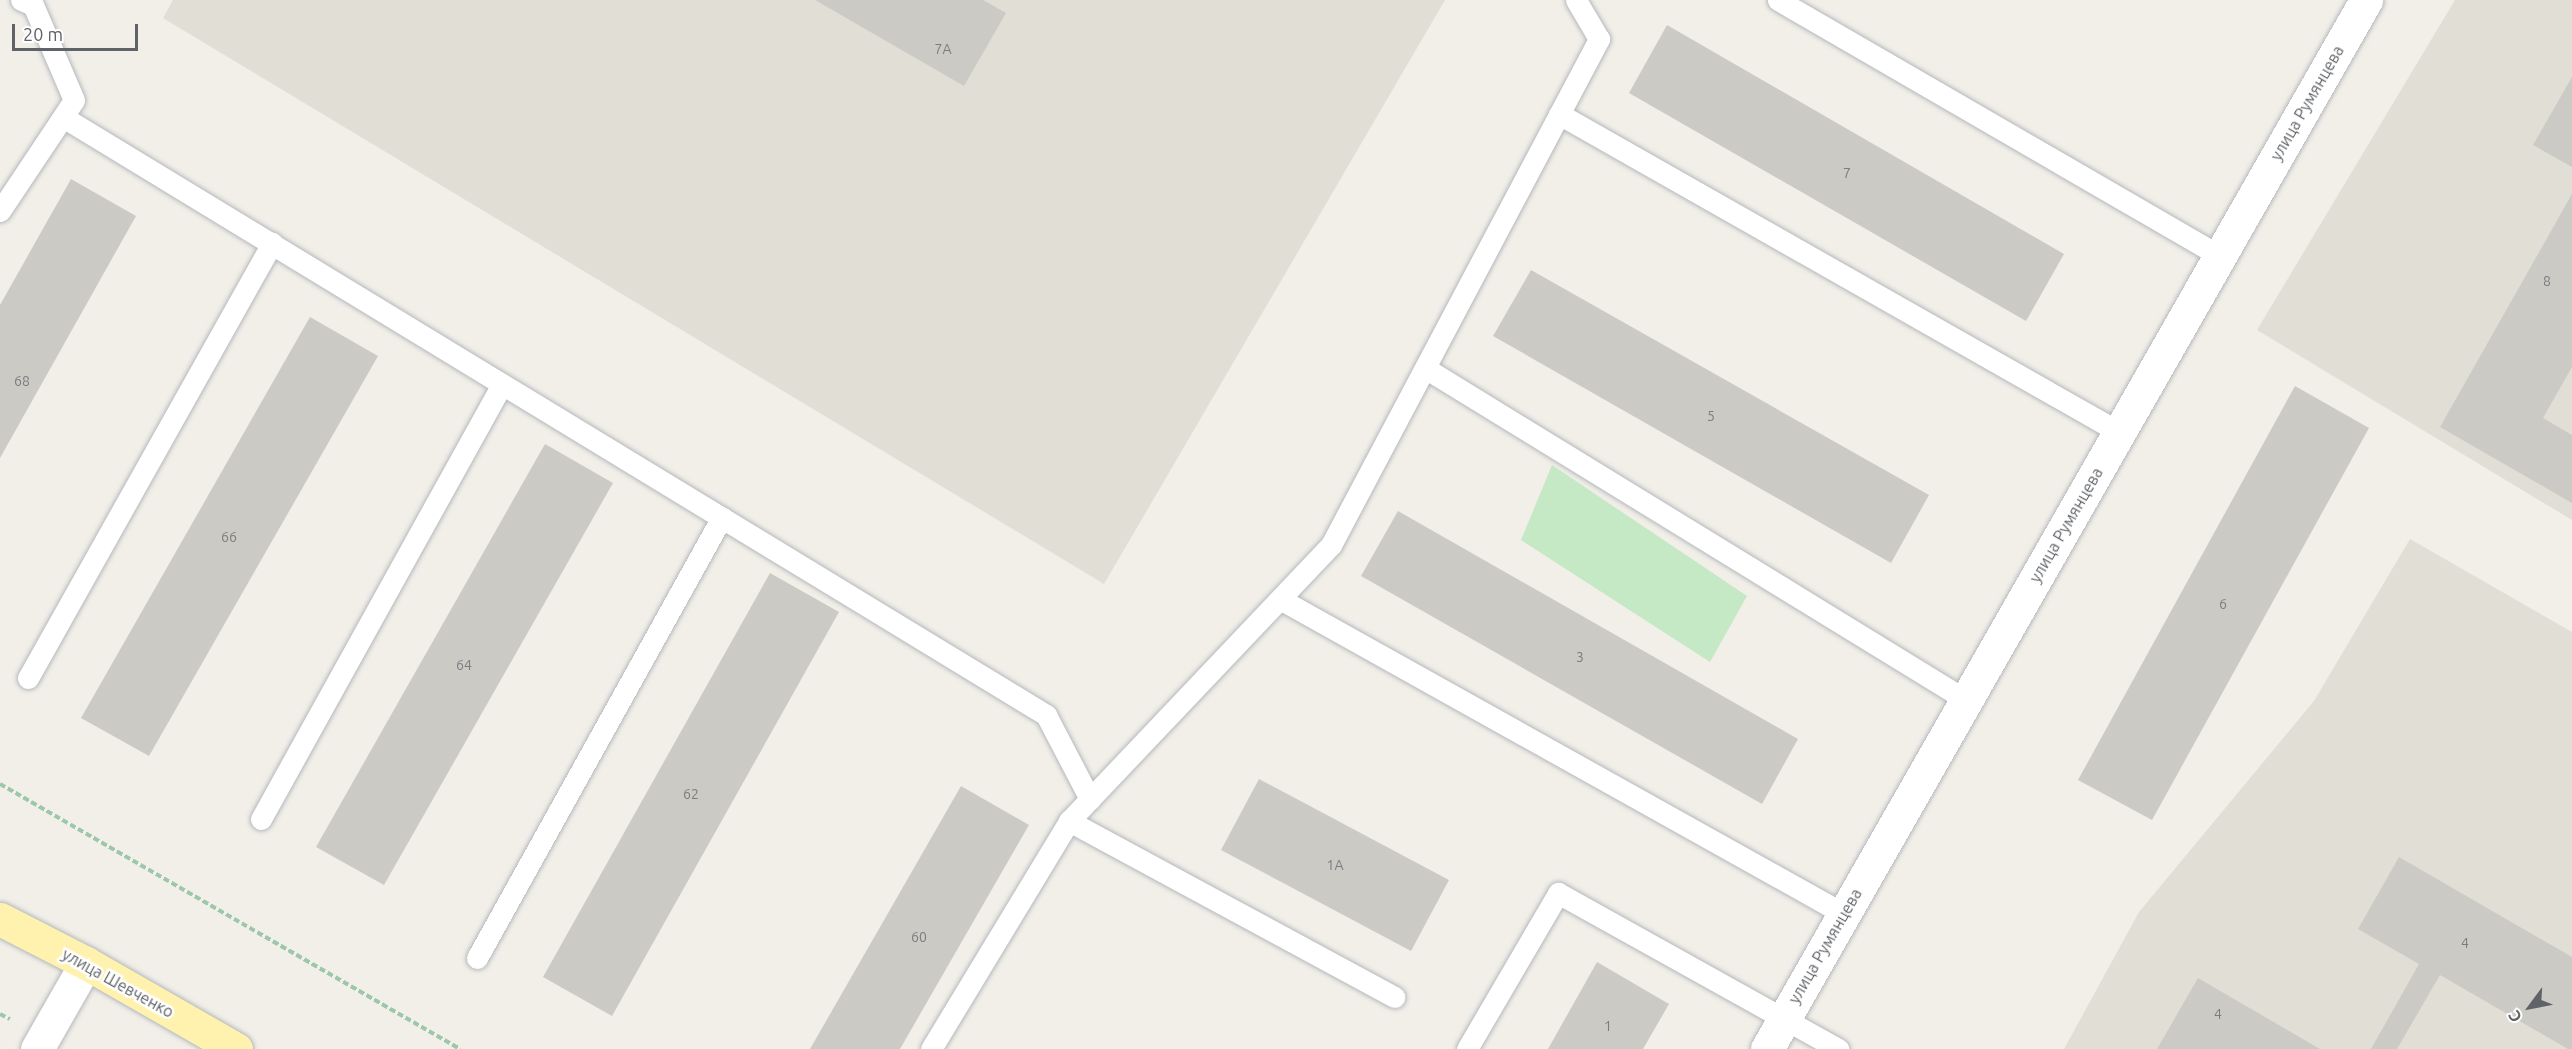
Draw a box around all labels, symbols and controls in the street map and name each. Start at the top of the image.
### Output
scale bar [15,12,141,50]
text: 20 m [23,24,63,44]
house number: 7А [935,41,951,57]
street label: улица Румянцева [2266,42,2348,164]
house number: 7 [1843,165,1851,181]
house number: 8 [2543,273,2551,289]
house number: 68 [14,373,30,389]
house number: 5 [1707,408,1715,424]
street label: улица Румянцева [2025,464,2107,586]
house number: 66 [221,529,237,545]
house number: 6 [2219,596,2227,612]
house number: 3 [1576,649,1584,665]
house number: 64 [456,657,472,673]
house number: 62 [683,786,699,802]
house number: 1А [1327,857,1343,873]
street label: улица Румянцева [1784,885,1866,1007]
house number: 60 [911,929,927,945]
house number: 4 [2461,935,2469,951]
street label: улица Шевченко [59,944,177,1022]
north arrow [2500,977,2560,1037]
house number: 4 [2214,1006,2222,1022]
text: С [2504,1007,2525,1026]
house number: 1 [1604,1018,1612,1034]

